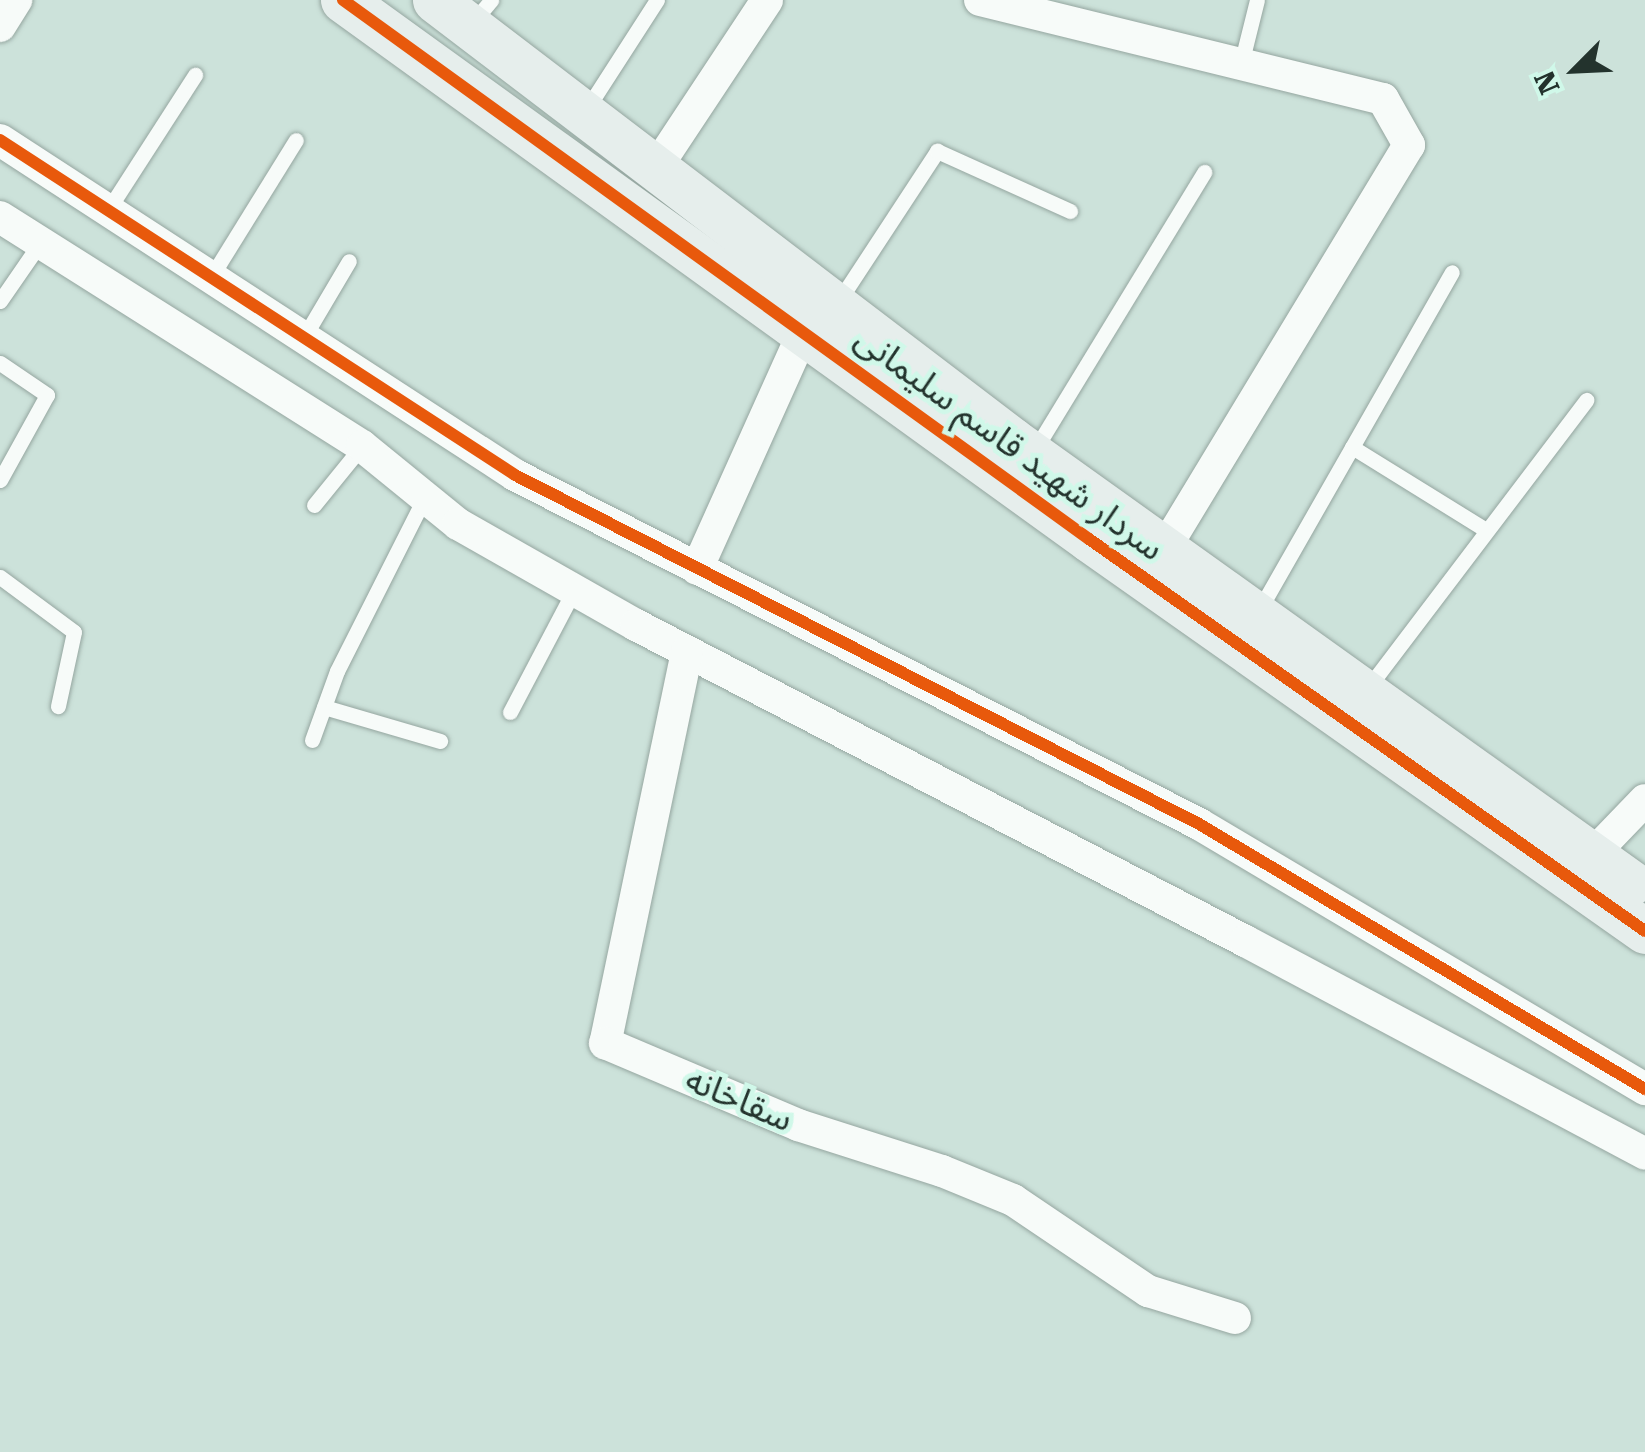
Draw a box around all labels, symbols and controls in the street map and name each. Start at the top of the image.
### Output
north arrow [1525,20,1625,120]
text: N [1528,66,1567,99]
street label: سردار شهید قاسم سلیمانی [847,318,1171,570]
street label: سقاخانه [679,1059,799,1141]

